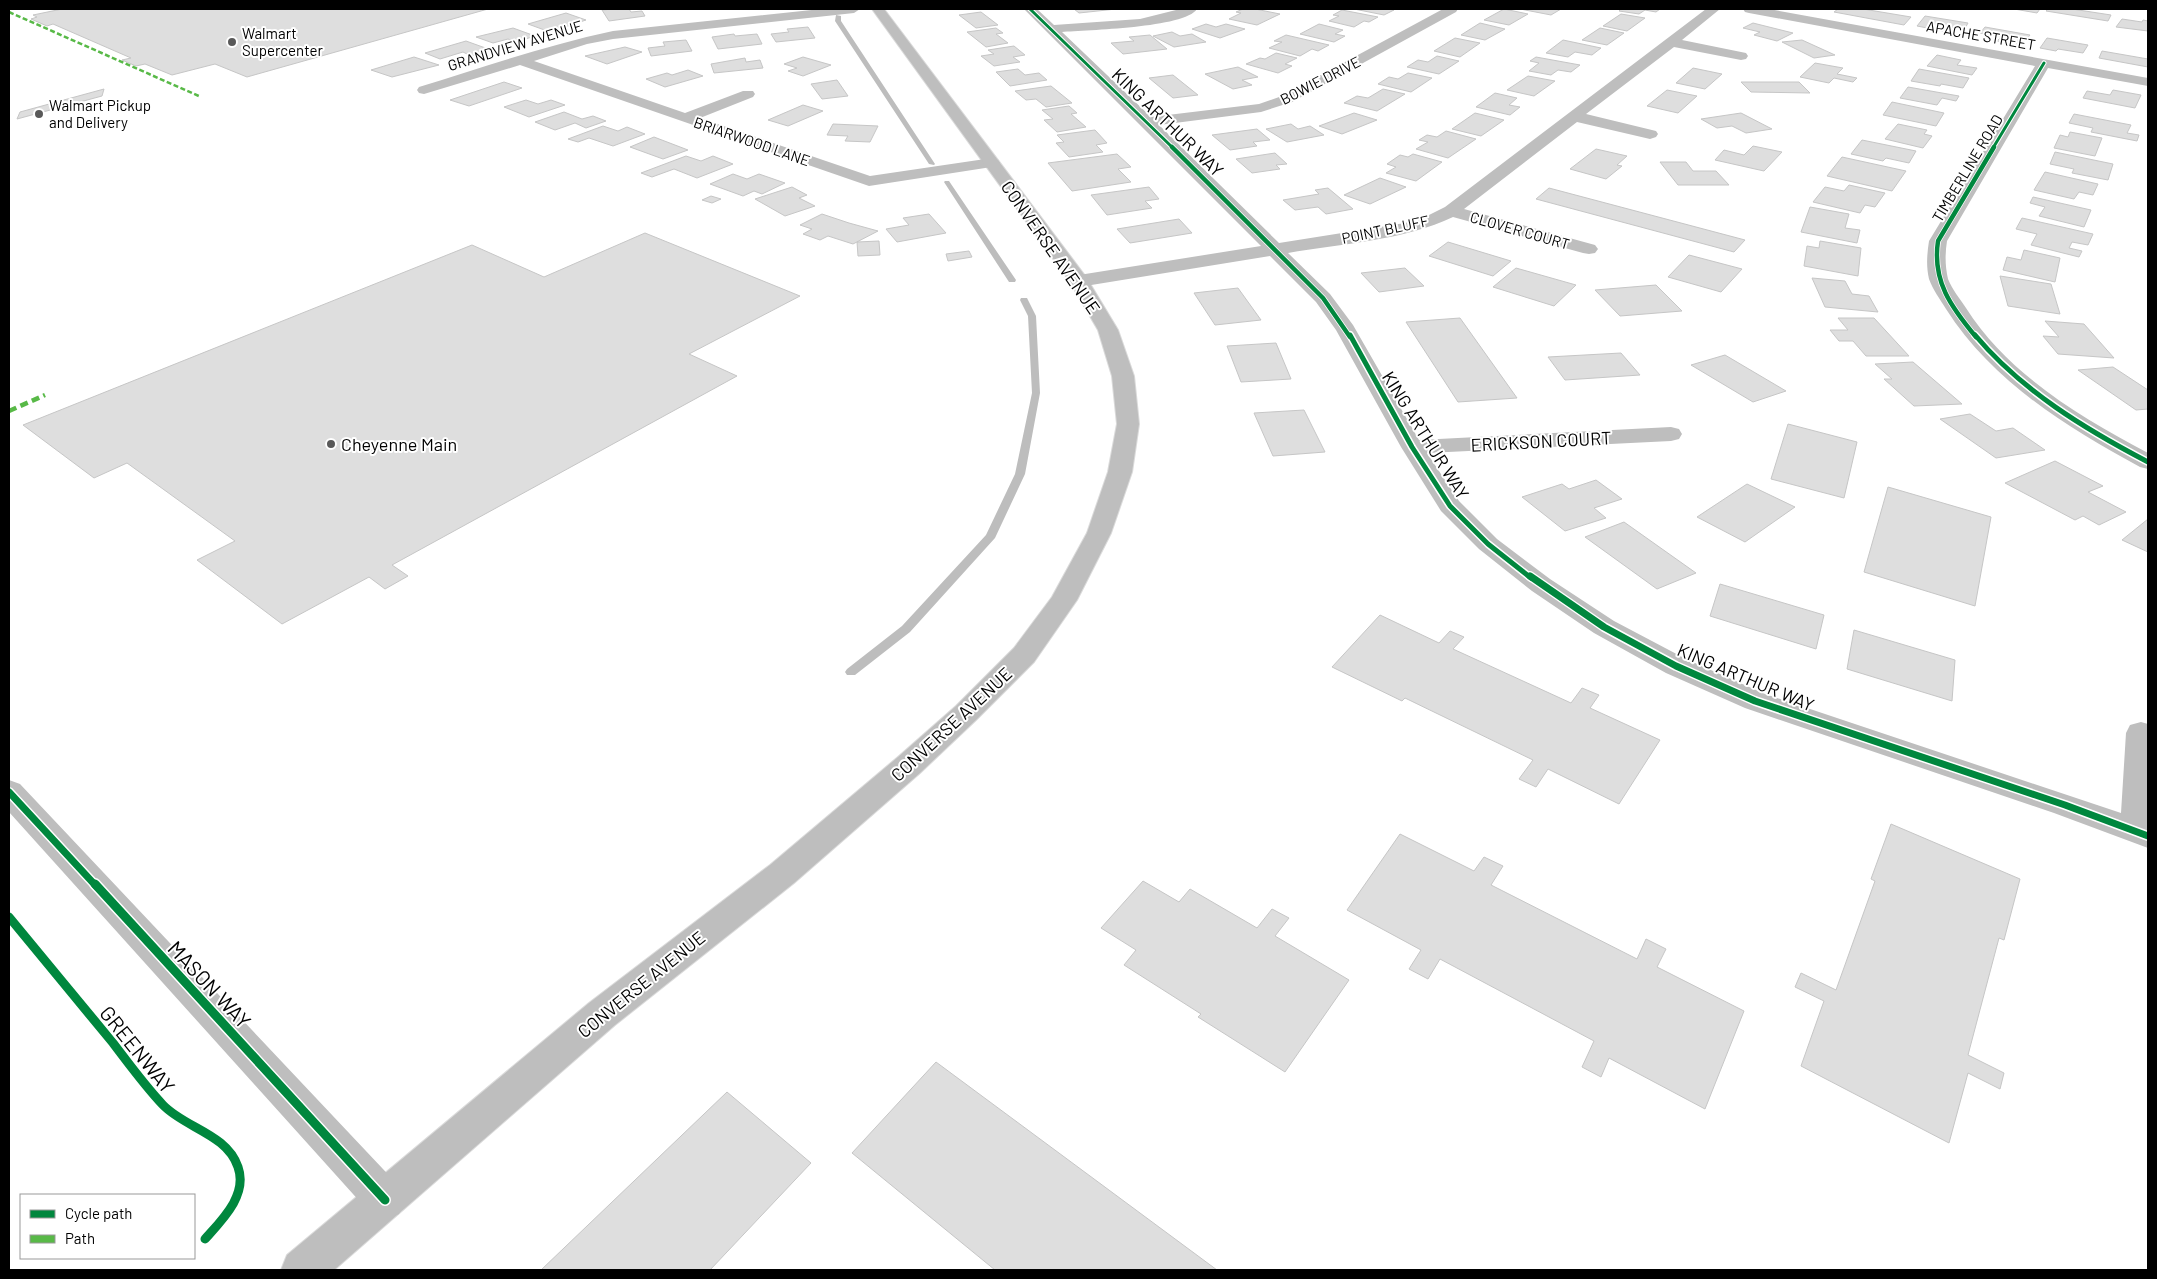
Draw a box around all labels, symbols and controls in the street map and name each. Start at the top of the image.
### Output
street label: GRANDVIEW AVENUE [445,16,585,74]
street label: APACHE STREET [1925,17,2037,53]
place label: Walmart Supercenter [242,24,323,59]
marker: Walmart Supercenter [226,36,238,48]
street label: BOWIE DRIVE [1277,52,1363,108]
street label: KING ARTHUR WAY [1108,63,1228,181]
place label: Walmart Pickup and Delivery [49,96,151,131]
marker: Walmart Pickup and Delivery [33,108,45,120]
street label: TIMBERLINE ROAD [1928,111,2006,225]
street label: BRIARWOOD LANE [692,113,812,169]
street label: CONVERSE AVENUE [997,176,1105,318]
street label: CLOVER COURT [1468,207,1572,253]
street label: POINT BLUFF [1340,211,1431,247]
street label: KING ARTHUR WAY [1378,367,1474,503]
street label: ERICKSON COURT [1470,426,1612,456]
place label: Cheyenne Main [341,433,457,455]
marker: Cheyenne Main [325,438,337,450]
street label: KING ARTHUR WAY [1674,638,1818,716]
street label: CONVERSE AVENUE [886,662,1016,786]
street label: CONVERSE AVENUE [573,926,709,1042]
street label: MASON WAY [163,935,257,1033]
street label: GREENWAY [95,1000,181,1098]
legend [20,1194,195,1259]
text: Cycle path [65,1204,132,1222]
text: Path [65,1229,95,1247]

